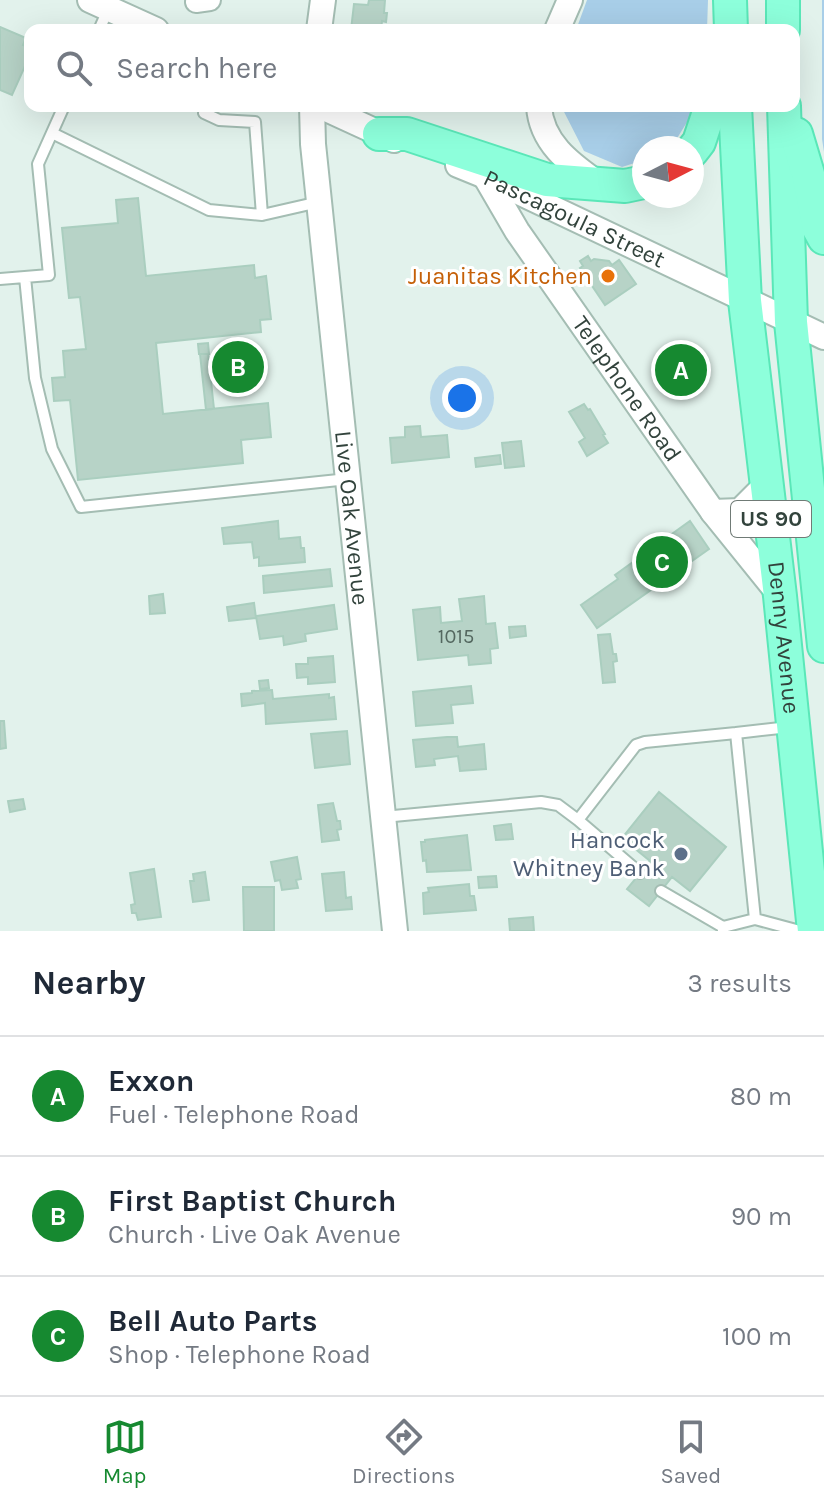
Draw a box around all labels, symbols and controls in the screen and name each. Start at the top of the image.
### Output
search box [24,24,800,112]
icon: search [52,46,96,90]
text: Search here [116,50,277,86]
north arrow [632,136,704,208]
street label: Pascagoula Street [479,163,670,273]
place label: Juanitas Kitchen [408,262,592,290]
marker: Juanitas Kitchen [599,267,617,285]
street label: Telephone Road [567,311,687,467]
pin: B [212,337,264,397]
pin: A [655,340,707,400]
your location [442,378,482,418]
street label: Live Oak Avenue [329,429,375,607]
road number: US 90 [731,501,811,537]
pin: C [636,532,688,592]
street label: Denny Avenue [762,560,806,715]
house number: 1015 [438,625,474,648]
place label: Hancock Whitney Bank [513,826,665,882]
marker: Hancock Whitney Bank [672,845,690,863]
text: Nearby [32,963,146,1003]
text: 3 results [688,968,792,999]
text: Exxon [108,1063,194,1099]
text: A [50,1081,66,1112]
text: 80 m [730,1081,792,1112]
text: Fuel · Telephone Road [108,1099,360,1130]
text: First Baptist Church [108,1183,396,1219]
text: B [50,1201,66,1232]
text: 90 m [731,1201,792,1232]
text: Church · Live Oak Avenue [108,1219,401,1250]
text: Bell Auto Parts [108,1303,318,1339]
text: C [50,1321,66,1352]
text: 100 m [722,1321,792,1352]
text: Shop · Telephone Road [108,1339,371,1370]
tab: Map [103,1415,147,1489]
tab: Directions [352,1415,455,1489]
tab: Saved [661,1415,721,1489]

